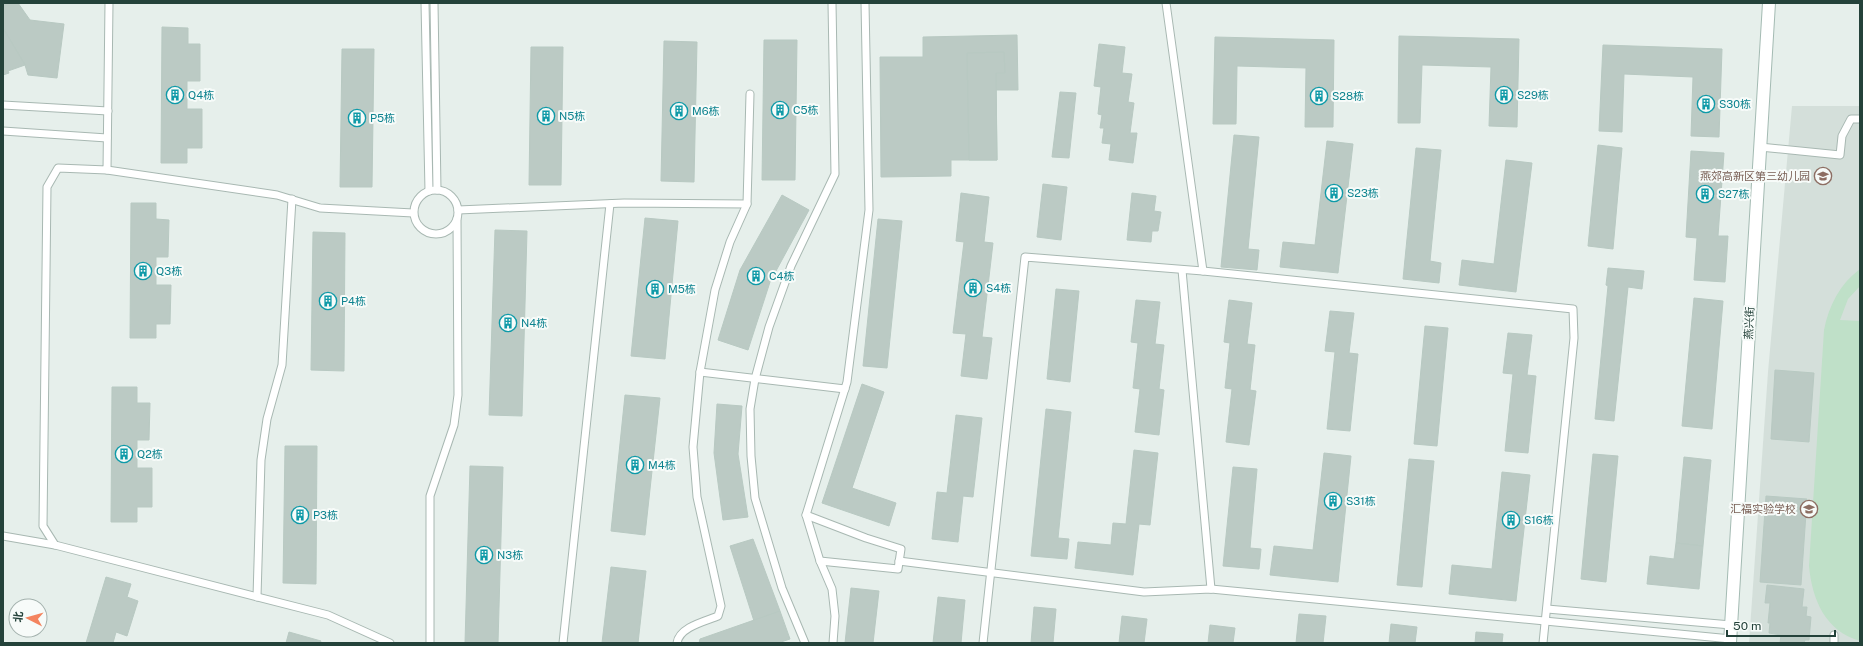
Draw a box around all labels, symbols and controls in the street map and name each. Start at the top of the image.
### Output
building icon: Q4栋 [165,85,185,105]
building icon: S29栋 [1494,85,1514,105]
building icon: S28栋 [1309,86,1329,106]
place label: Q4栋 [188,89,214,101]
place label: S29栋 [1517,89,1549,101]
place label: S28栋 [1332,90,1364,102]
building icon: S30栋 [1696,94,1716,114]
place label: S30栋 [1719,98,1751,110]
building icon: C5栋 [770,100,790,120]
building icon: M6栋 [669,101,689,121]
place label: C5栋 [793,104,819,116]
place label: M6栋 [692,105,720,117]
building icon: N5栋 [536,106,556,126]
building icon: P5栋 [347,108,367,128]
place label: N5栋 [559,110,585,122]
place label: P5栋 [370,112,395,124]
school or university icon: 燕郊高新区第三幼儿园 [1813,166,1833,186]
place label: 燕郊高新区第三幼儿园 [1700,170,1810,182]
building icon: S23栋 [1324,183,1344,203]
building icon: S27栋 [1695,184,1715,204]
place label: S23栋 [1347,187,1379,199]
place label: S27栋 [1718,188,1750,200]
building icon: Q3栋 [133,261,153,281]
place label: Q3栋 [156,265,182,277]
building icon: C4栋 [746,266,766,286]
place label: C4栋 [769,270,795,282]
building icon: S4栋 [963,278,983,298]
building icon: M5栋 [645,279,665,299]
place label: S4栋 [986,282,1011,294]
place label: M5栋 [668,283,696,295]
building icon: P4栋 [318,291,338,311]
place label: P4栋 [341,295,366,307]
street label: 燕兴街 [1742,306,1756,340]
building icon: N4栋 [498,313,518,333]
place label: N4栋 [521,317,547,329]
building icon: Q2栋 [114,444,134,464]
place label: Q2栋 [137,448,163,460]
building icon: M4栋 [625,455,645,475]
place label: M4栋 [648,459,676,471]
building icon: S31栋 [1323,491,1343,511]
place label: S31栋 [1346,495,1376,507]
school or university icon: 汇福实验学校 [1799,499,1819,519]
place label: 汇福实验学校 [1730,503,1796,515]
building icon: P3栋 [290,505,310,525]
place label: P3栋 [313,509,338,521]
building icon: S16栋 [1501,510,1521,530]
place label: S16栋 [1524,514,1554,526]
building icon: N3栋 [474,545,494,565]
place label: N3栋 [497,549,523,561]
north arrow [8,598,48,638]
text: 北 [12,611,25,623]
scale bar [1727,612,1835,638]
text: 50 m [1733,619,1761,633]

